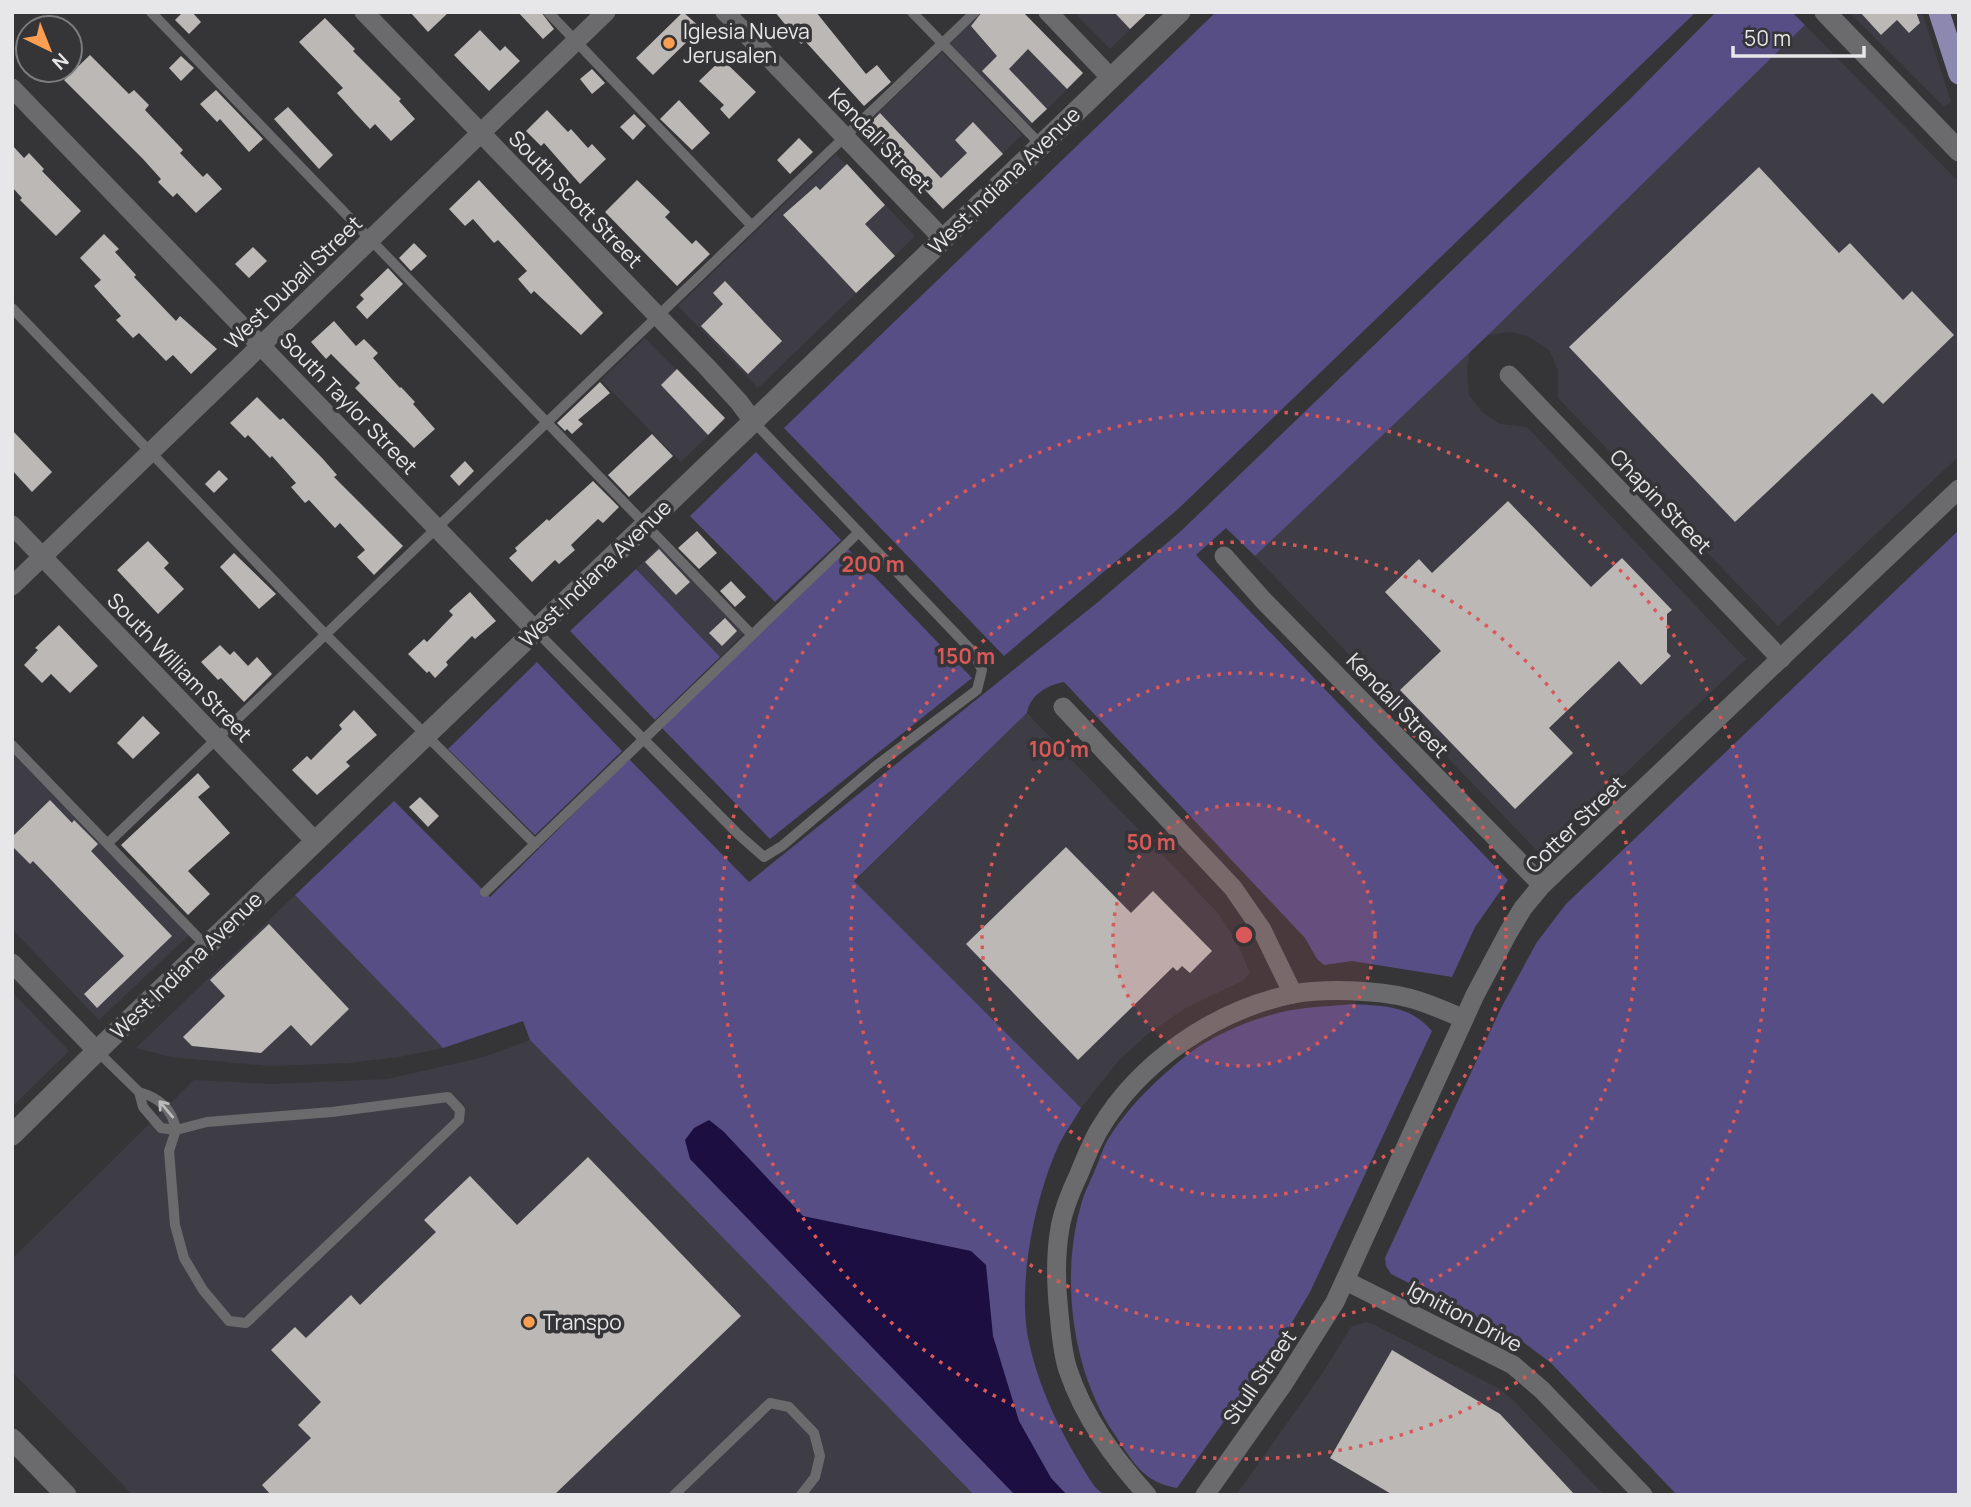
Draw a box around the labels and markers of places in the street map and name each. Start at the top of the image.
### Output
place label: Iglesia Nueva Jerusalen [683,17,810,69]
marker: Iglesia Nueva Jerusalen [661,35,677,51]
centre of rings [1232,923,1256,947]
place label: Transpo [543,1308,622,1336]
marker: Transpo [521,1314,537,1330]

